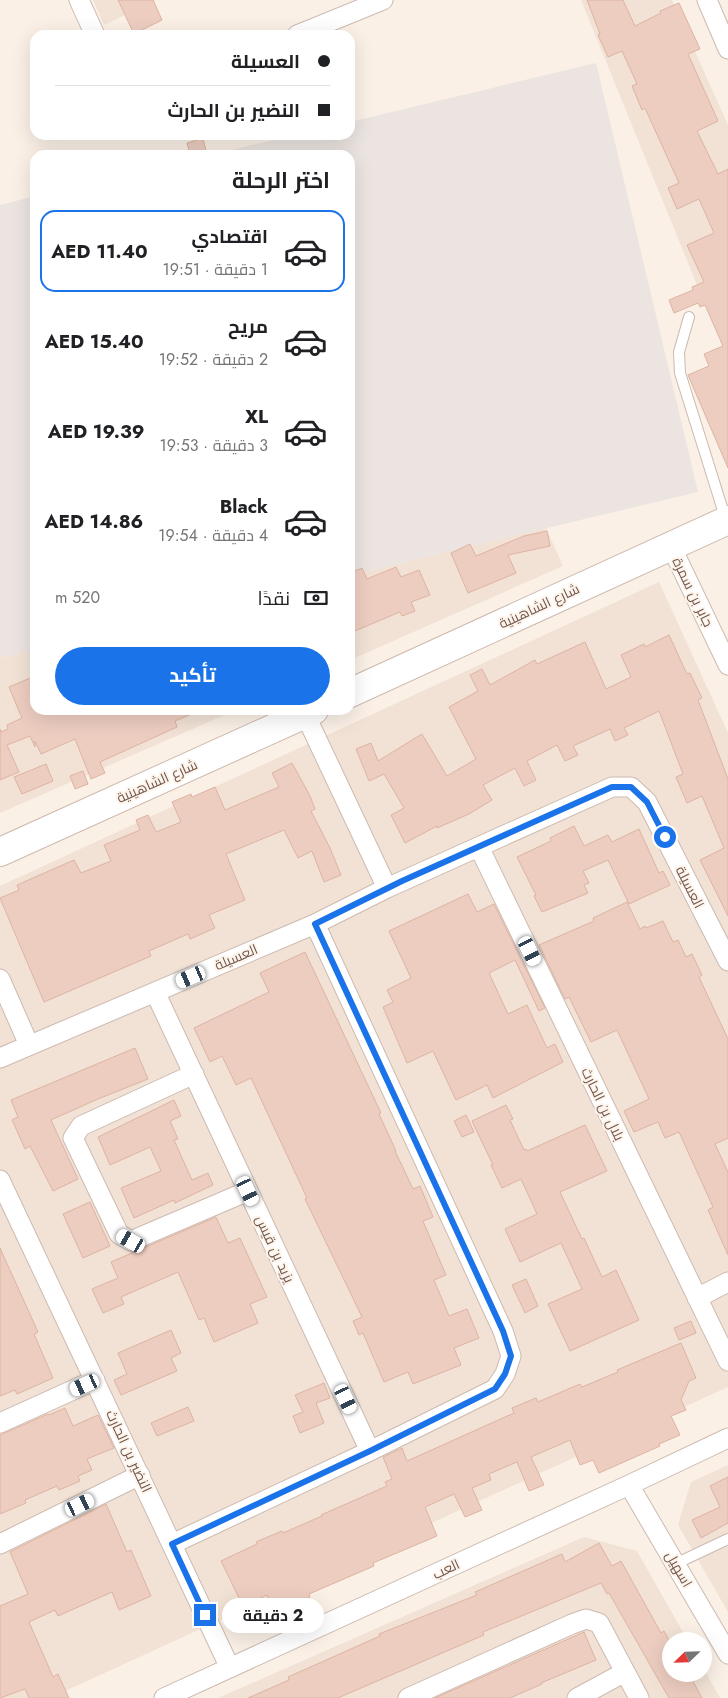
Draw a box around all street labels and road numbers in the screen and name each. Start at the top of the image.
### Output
street label: جابر بن سمرة [668,554,718,630]
street label: شارع الشاهينية [495,579,583,633]
street label: شارع الشاهينية [113,754,201,808]
street label: العسيلة [671,862,709,912]
street label: العسيلة [211,939,261,975]
street label: بلال بن الحارث [577,1064,629,1144]
street label: يزيد بن قيس [251,1212,299,1286]
street label: النضير بن الحارث [101,1407,157,1495]
street label: اسهيل [661,1547,697,1591]
street label: العب [429,1554,463,1584]

